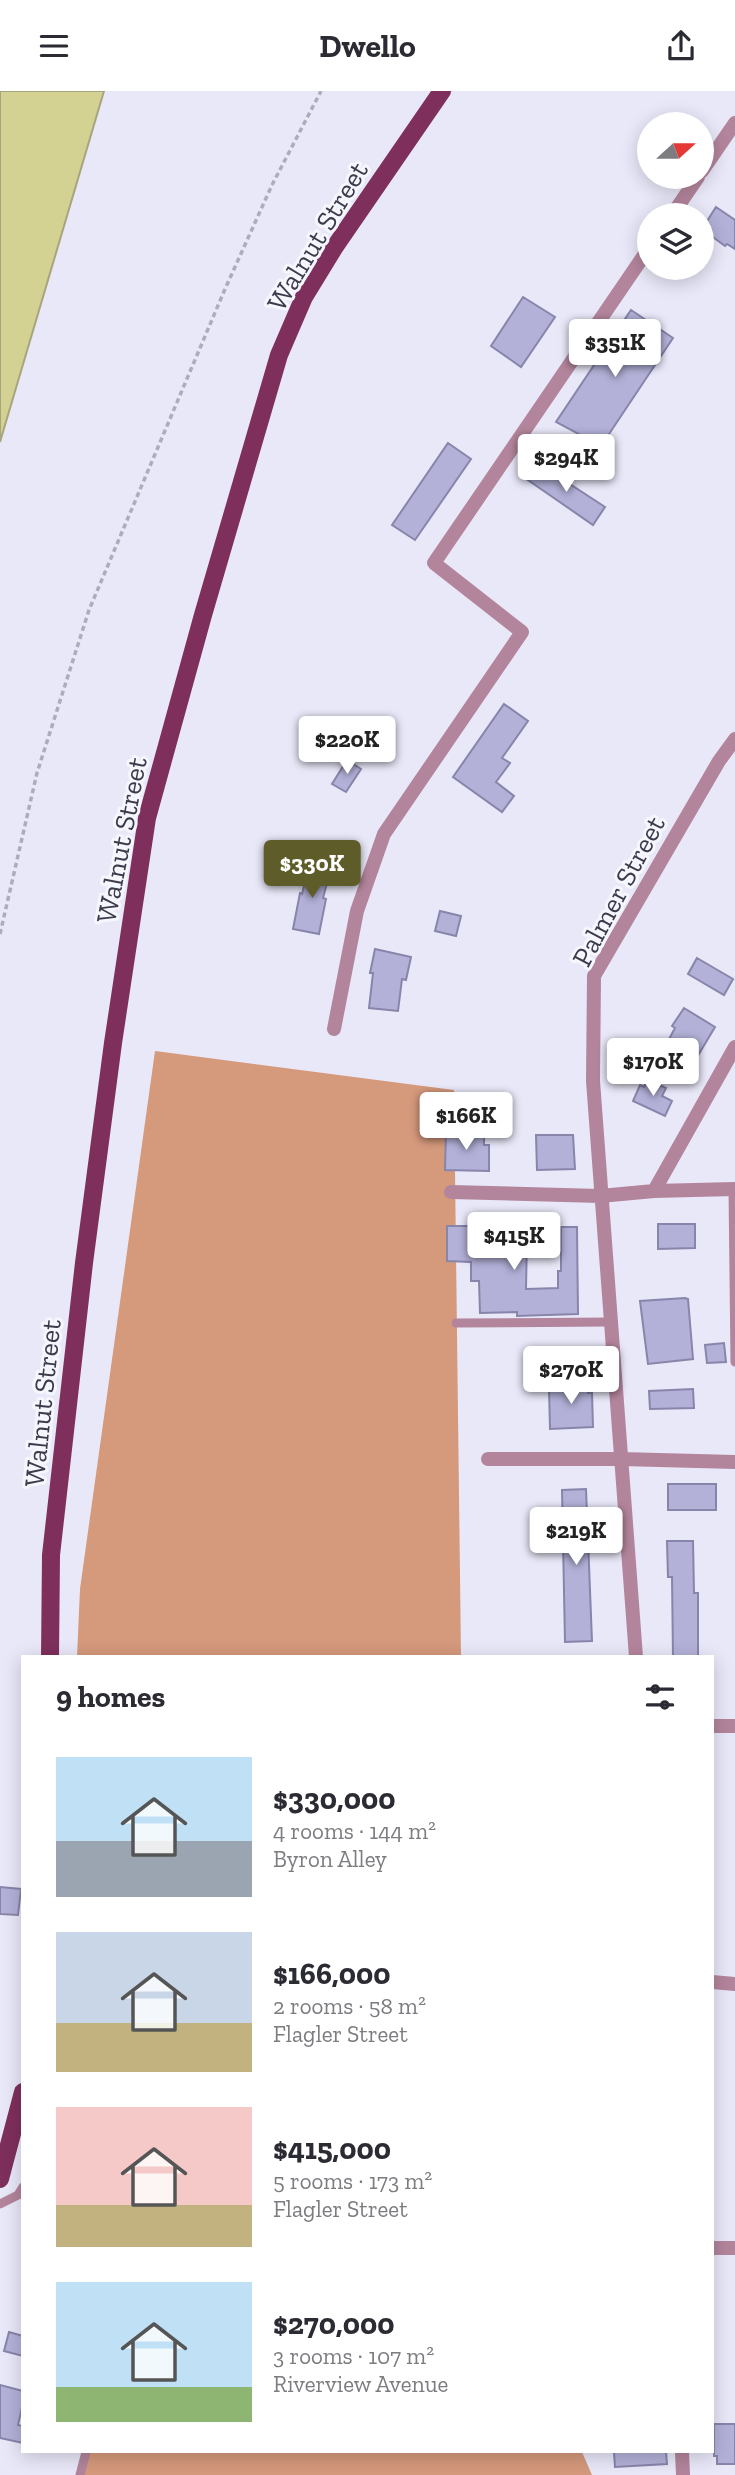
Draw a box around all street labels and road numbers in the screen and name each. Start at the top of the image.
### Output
street label: Walnut Street [260,155,375,317]
street label: Walnut Street [89,754,154,926]
street label: Palmer Street [565,810,672,972]
street label: Walnut Street [17,1317,68,1488]

